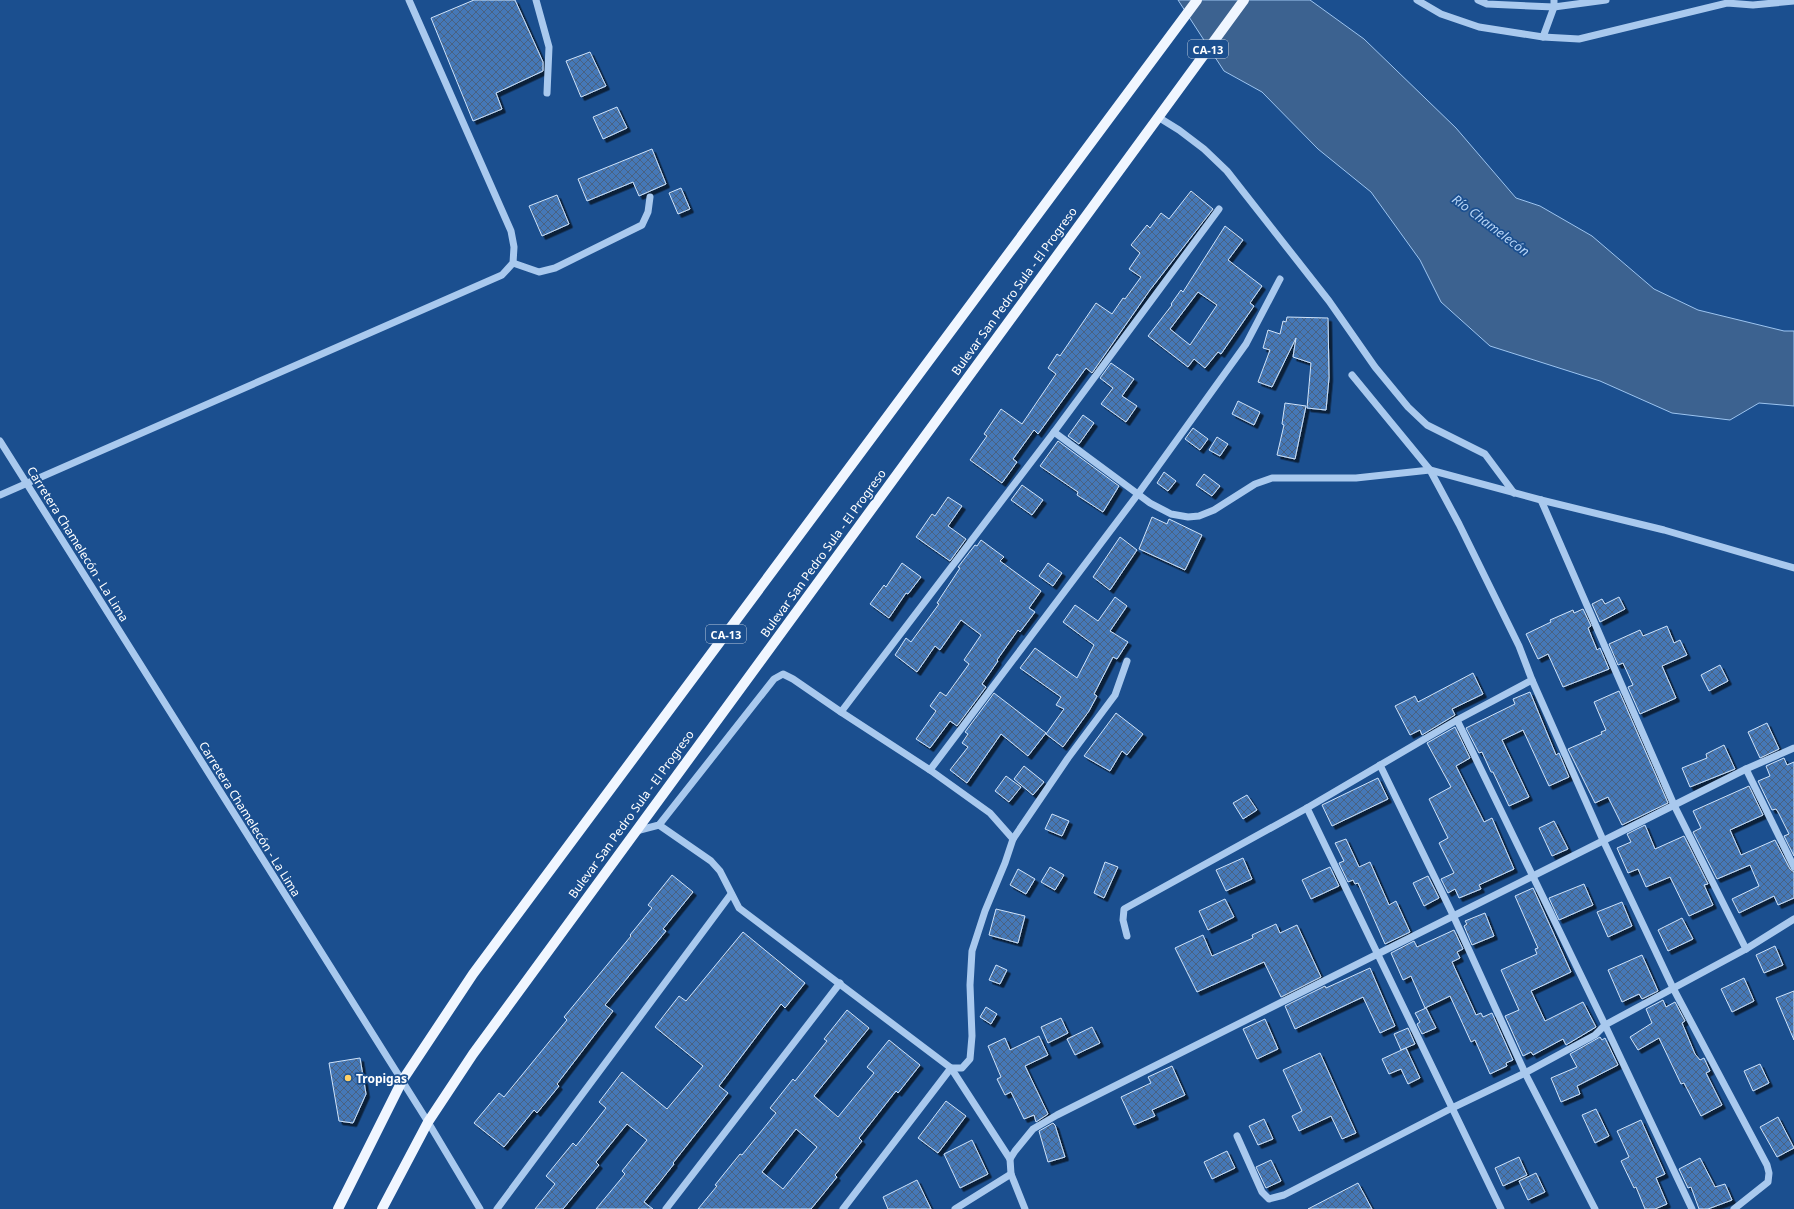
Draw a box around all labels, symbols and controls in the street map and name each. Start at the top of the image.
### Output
road number: CA-13 [1188,40,1228,58]
water label: Río Chamelecón [1449,190,1533,260]
street label: Bulevar San Pedro Sula - El Progreso [947,203,1081,379]
street label: Carretera Chamelecón - La Lima [23,463,133,625]
street label: Bulevar San Pedro Sula - El Progreso [756,465,890,641]
road number: CA-13 [706,625,746,643]
street label: Bulevar San Pedro Sula - El Progreso [564,726,698,902]
street label: Carretera Chamelecón - La Lima [195,738,305,900]
place label: Tropigas [356,1070,407,1087]
marker: Tropigas [343,1073,353,1083]

